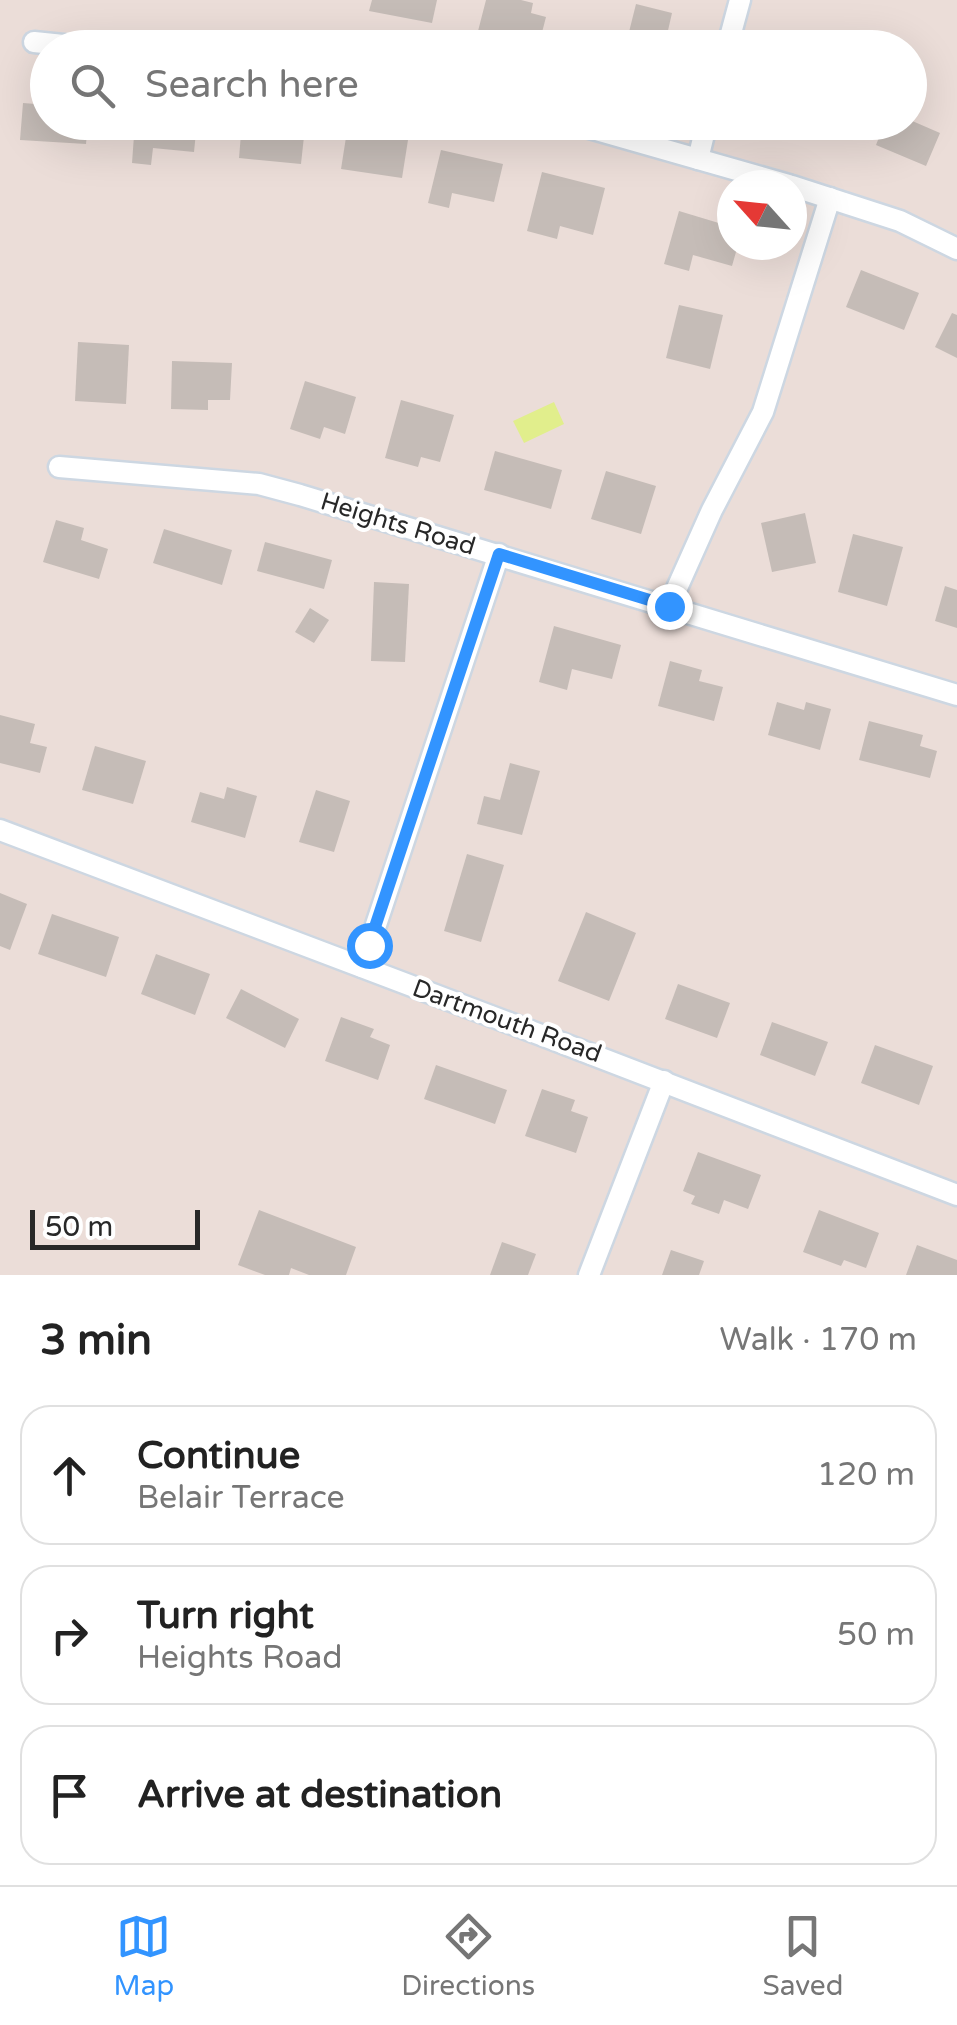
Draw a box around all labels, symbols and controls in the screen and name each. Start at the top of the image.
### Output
search box [30,30,927,140]
icon: search [65,58,120,113]
text: Search here [145,62,359,108]
north arrow [717,170,807,260]
street label: Heights Road [317,486,479,562]
route end [647,584,693,630]
route start [347,923,393,969]
street label: Dartmouth Road [408,973,606,1069]
scale bar [30,1205,200,1250]
text: 50 m [45,1210,113,1244]
text: 3 min [40,1315,152,1366]
text: Walk · 170 m [720,1321,917,1359]
text: Continue [137,1433,300,1479]
icon: ahead [42,1448,97,1503]
text: 120 m [817,1456,915,1494]
text: Belair Terrace [137,1479,345,1517]
text: Turn right [137,1593,314,1639]
icon: right [42,1608,97,1663]
text: 50 m [837,1616,915,1654]
text: Heights Road [137,1639,342,1677]
icon: arrive [42,1768,97,1823]
text: Arrive at destination [137,1772,502,1818]
tab: Map [114,1909,174,2003]
tab: Directions [401,1909,535,2003]
tab: Saved [762,1909,843,2003]

